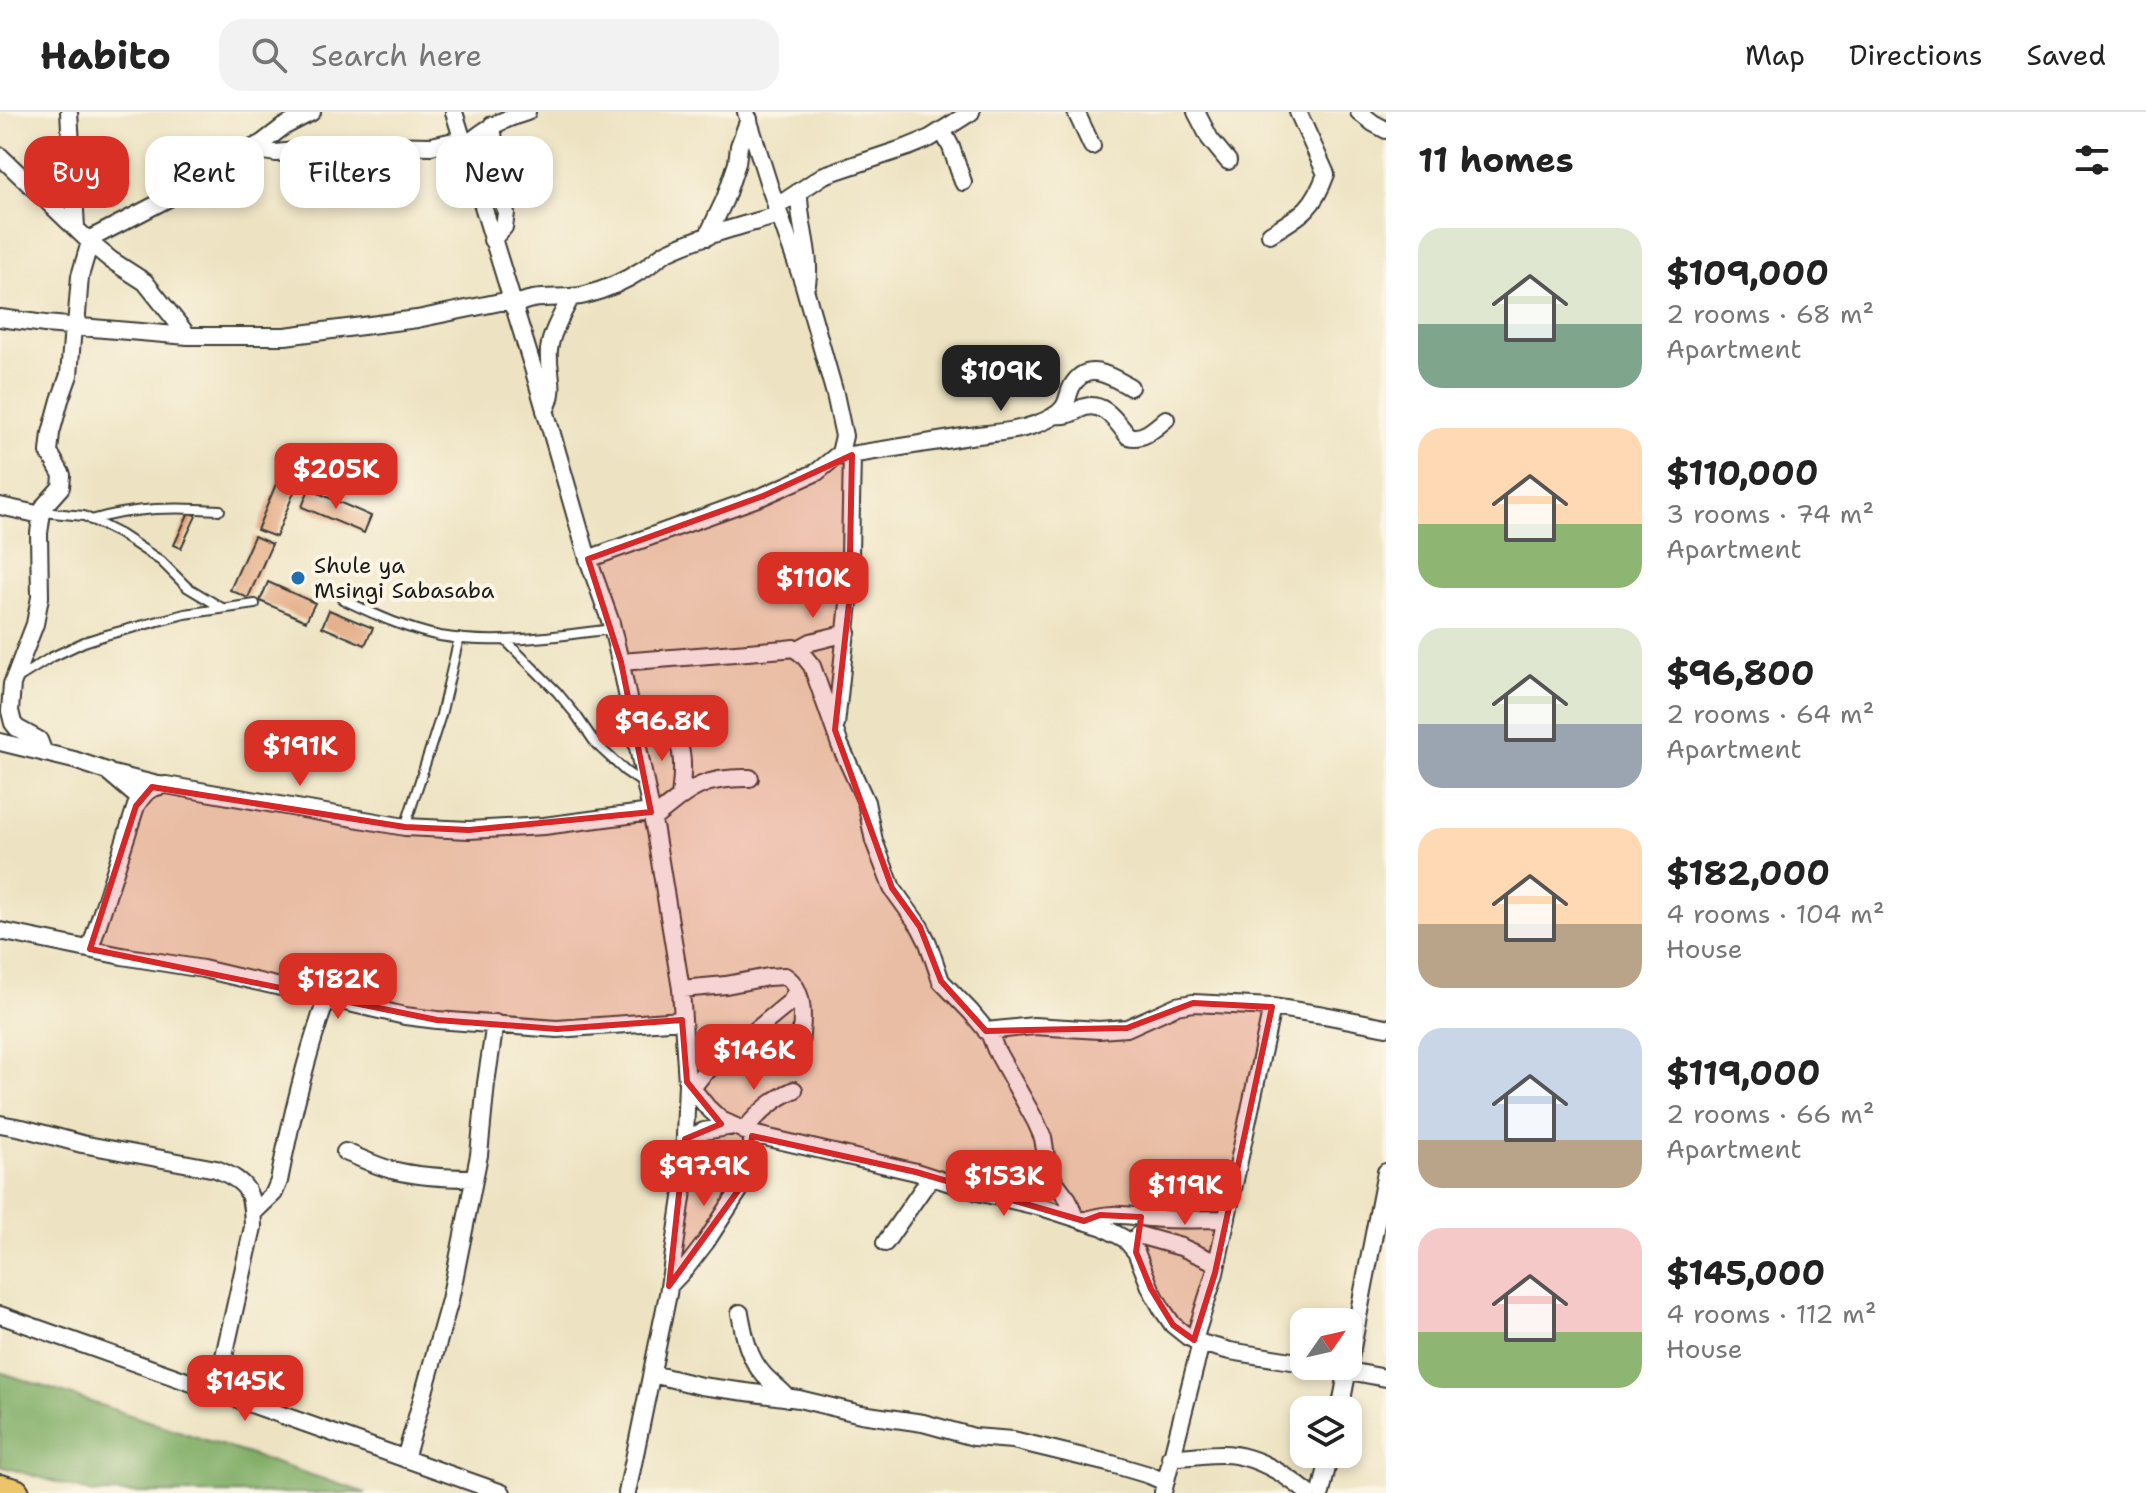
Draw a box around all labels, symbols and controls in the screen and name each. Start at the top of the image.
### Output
search box [219,19,779,91]
text: Habito [40,30,171,81]
icon: search [247,33,291,77]
text: Search here [311,35,482,76]
text: Map [1745,36,1805,74]
text: Directions [1849,36,1983,74]
text: Saved [2027,36,2106,74]
chip: Buy [24,136,129,208]
chip: Rent [145,136,264,208]
chip: Filters [280,136,420,208]
chip: New [436,136,553,208]
text: 11 homes [1418,137,1574,183]
icon: filters [2070,138,2114,182]
text: $109,000 [1666,250,1829,296]
icon: home [1482,260,1578,356]
text: 2 rooms · 68 m² [1666,296,1874,331]
text: Apartment [1666,331,1802,366]
pin: $109K [945,345,1057,413]
text: $109K [960,353,1042,388]
pin: $205K [280,443,392,511]
text: $110,000 [1666,450,1819,496]
text: $205K [292,451,380,486]
icon: home [1482,460,1578,556]
text: 3 rooms · 74 m² [1666,496,1874,531]
text: Apartment [1666,531,1802,566]
place label: Shule ya Msingi Sabasaba [314,551,495,605]
pin: $110K [757,552,869,620]
text: $110K [775,560,851,595]
marker: Shule ya Msingi Sabasaba [289,569,307,587]
text: $96,800 [1666,650,1815,696]
icon: home [1482,660,1578,756]
pin: $96.8K [597,695,727,763]
text: 2 rooms · 64 m² [1666,696,1874,731]
text: $96.8K [614,703,710,738]
pin: $191K [244,720,356,788]
text: $191K [262,728,338,763]
text: Apartment [1666,731,1802,766]
text: $182,000 [1666,850,1830,896]
icon: home [1482,860,1578,956]
text: 4 rooms · 104 m² [1666,896,1885,931]
text: House [1666,931,1742,966]
pin: $182K [282,953,394,1021]
text: $182K [297,961,379,996]
pin: $146K [698,1024,810,1092]
text: $146K [713,1032,795,1067]
text: $119,000 [1666,1050,1821,1096]
icon: home [1482,1060,1578,1156]
text: 2 rooms · 66 m² [1666,1096,1875,1131]
text: Apartment [1666,1131,1802,1166]
pin: $97.9K [639,1140,769,1208]
text: $97.9K [659,1148,749,1183]
pin: $153K [948,1150,1060,1218]
text: $153K [964,1158,1044,1193]
pin: $119K [1129,1159,1241,1227]
text: $119K [1147,1167,1223,1202]
text: $145,000 [1666,1250,1825,1296]
icon: home [1482,1260,1578,1356]
text: 4 rooms · 112 m² [1666,1296,1877,1331]
north arrow [1290,1308,1362,1380]
map controls [1290,1308,1362,1468]
text: House [1666,1331,1742,1366]
pin: $145K [189,1355,301,1423]
text: $145K [205,1363,285,1398]
button: layers [1290,1396,1362,1468]

